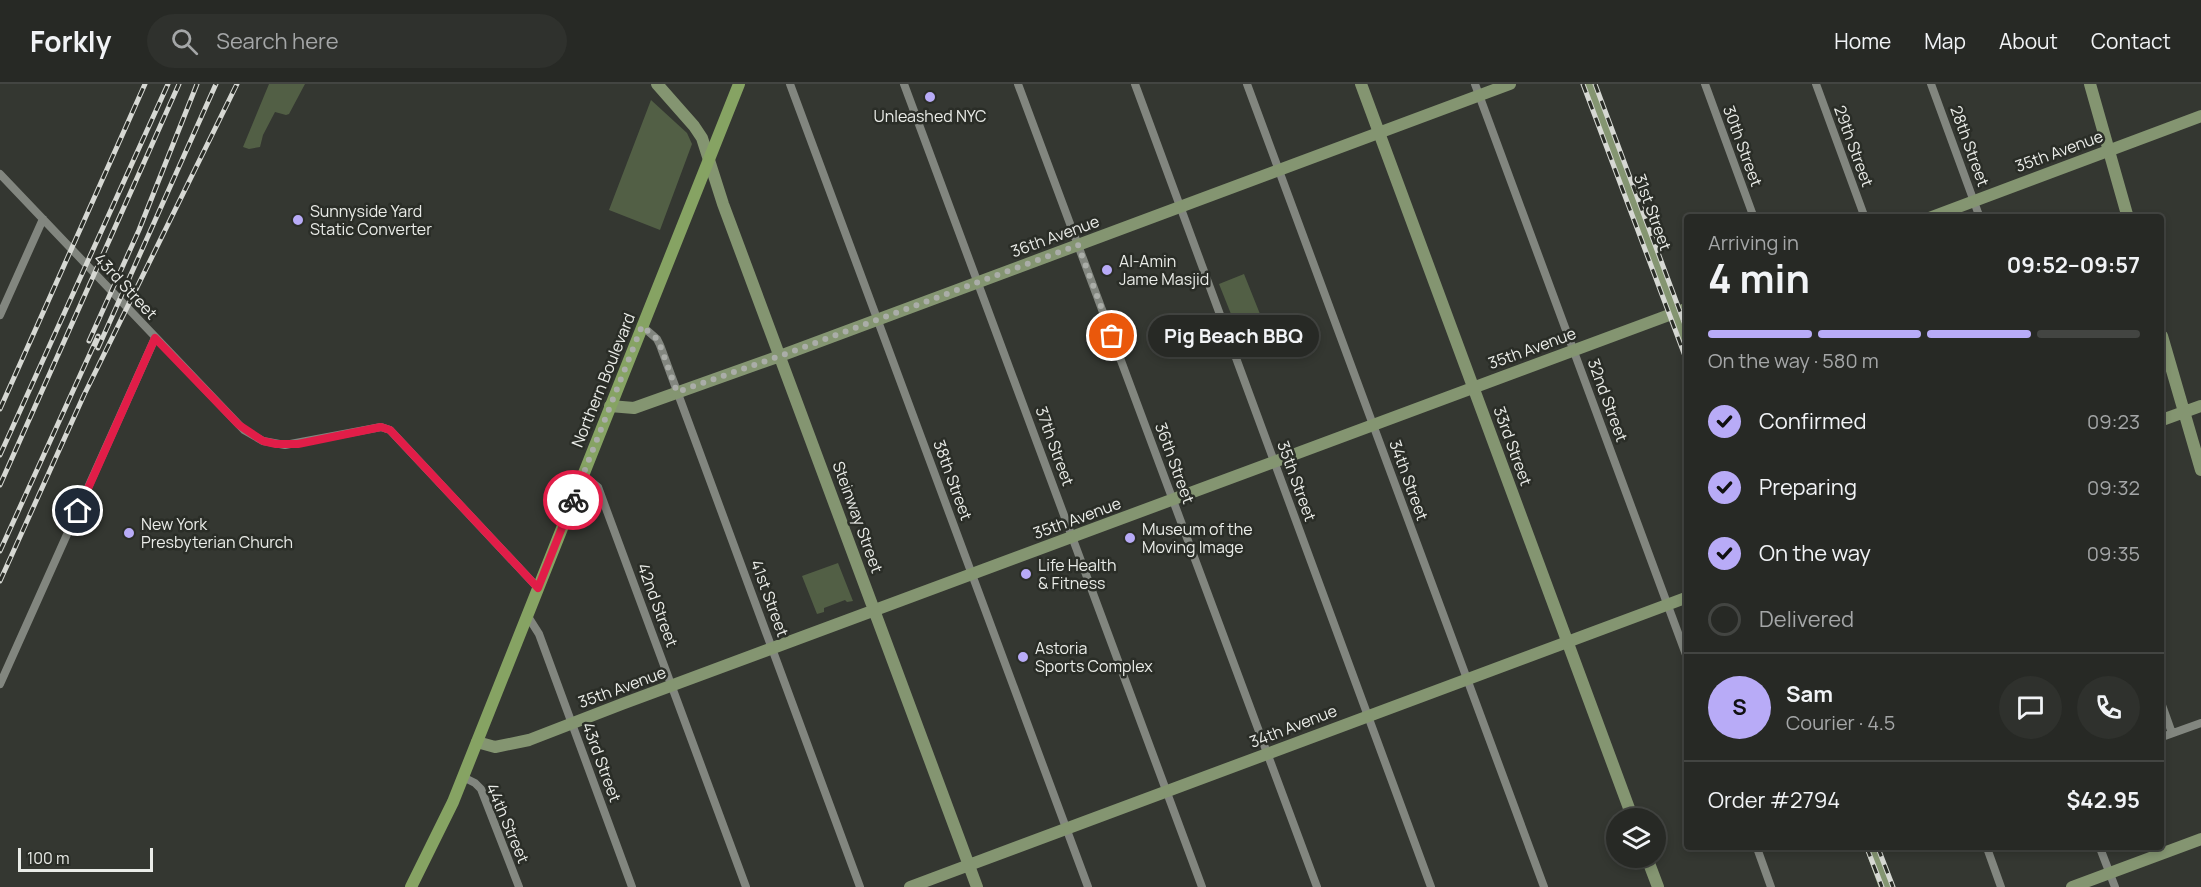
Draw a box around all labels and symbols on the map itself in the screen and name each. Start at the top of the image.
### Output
marker: Unleashed NYC [923,90,937,104]
street label: 30th Street [1718,102,1768,190]
street label: 29th Street [1829,102,1879,190]
street label: 28th Street [1945,103,1995,189]
place label: Unleashed NYC [873,105,987,127]
street label: 35th Avenue [2012,125,2106,177]
street label: 31st Street [1629,171,1677,253]
place label: Sunnyside Yard Static Converter [310,200,432,240]
street label: 36th Avenue [1008,210,1102,262]
marker: Sunnyside Yard Static Converter [291,213,305,227]
street label: 43rd Street [89,248,163,324]
place label: Al-Amin Jame Masjid [1119,250,1209,290]
marker: Al-Amin Jame Masjid [1100,263,1114,277]
street label: Northern Boulevard [566,310,640,450]
pin [1086,310,1137,361]
callout: Pig Beach BBQ [1148,315,1319,357]
street label: 35th Avenue [1485,322,1579,374]
street label: 32nd Street [1583,355,1633,445]
street label: 37th Street [1030,403,1080,489]
street label: 33rd Street [1488,403,1538,489]
street label: 36th Street [1150,419,1200,507]
street label: 38th Street [928,437,978,523]
street label: 34th Street [1384,437,1434,523]
street label: 35th Street [1272,438,1322,524]
street label: Steinway Street [828,458,888,576]
courier [543,470,603,530]
pin [52,485,103,536]
street label: 35th Avenue [1030,492,1124,544]
place label: New York Presbyterian Church [141,513,293,553]
place label: Museum of the Moving Image [1142,518,1253,558]
marker: New York Presbyterian Church [122,526,136,540]
marker: Museum of the Moving Image [1123,531,1137,545]
place label: Life Health & Fitness [1038,554,1117,594]
street label: 41st Street [746,556,794,640]
street label: 42nd Street [633,560,683,650]
marker: Life Health & Fitness [1019,567,1033,581]
place label: Astoria Sports Complex [1035,637,1153,677]
marker: Astoria Sports Complex [1016,650,1030,664]
street label: 35th Avenue [575,661,669,713]
street label: 34th Avenue [1246,699,1340,753]
street label: 43rd Street [577,719,627,805]
street label: 44th Street [481,780,535,866]
scale bar [18,845,153,872]

